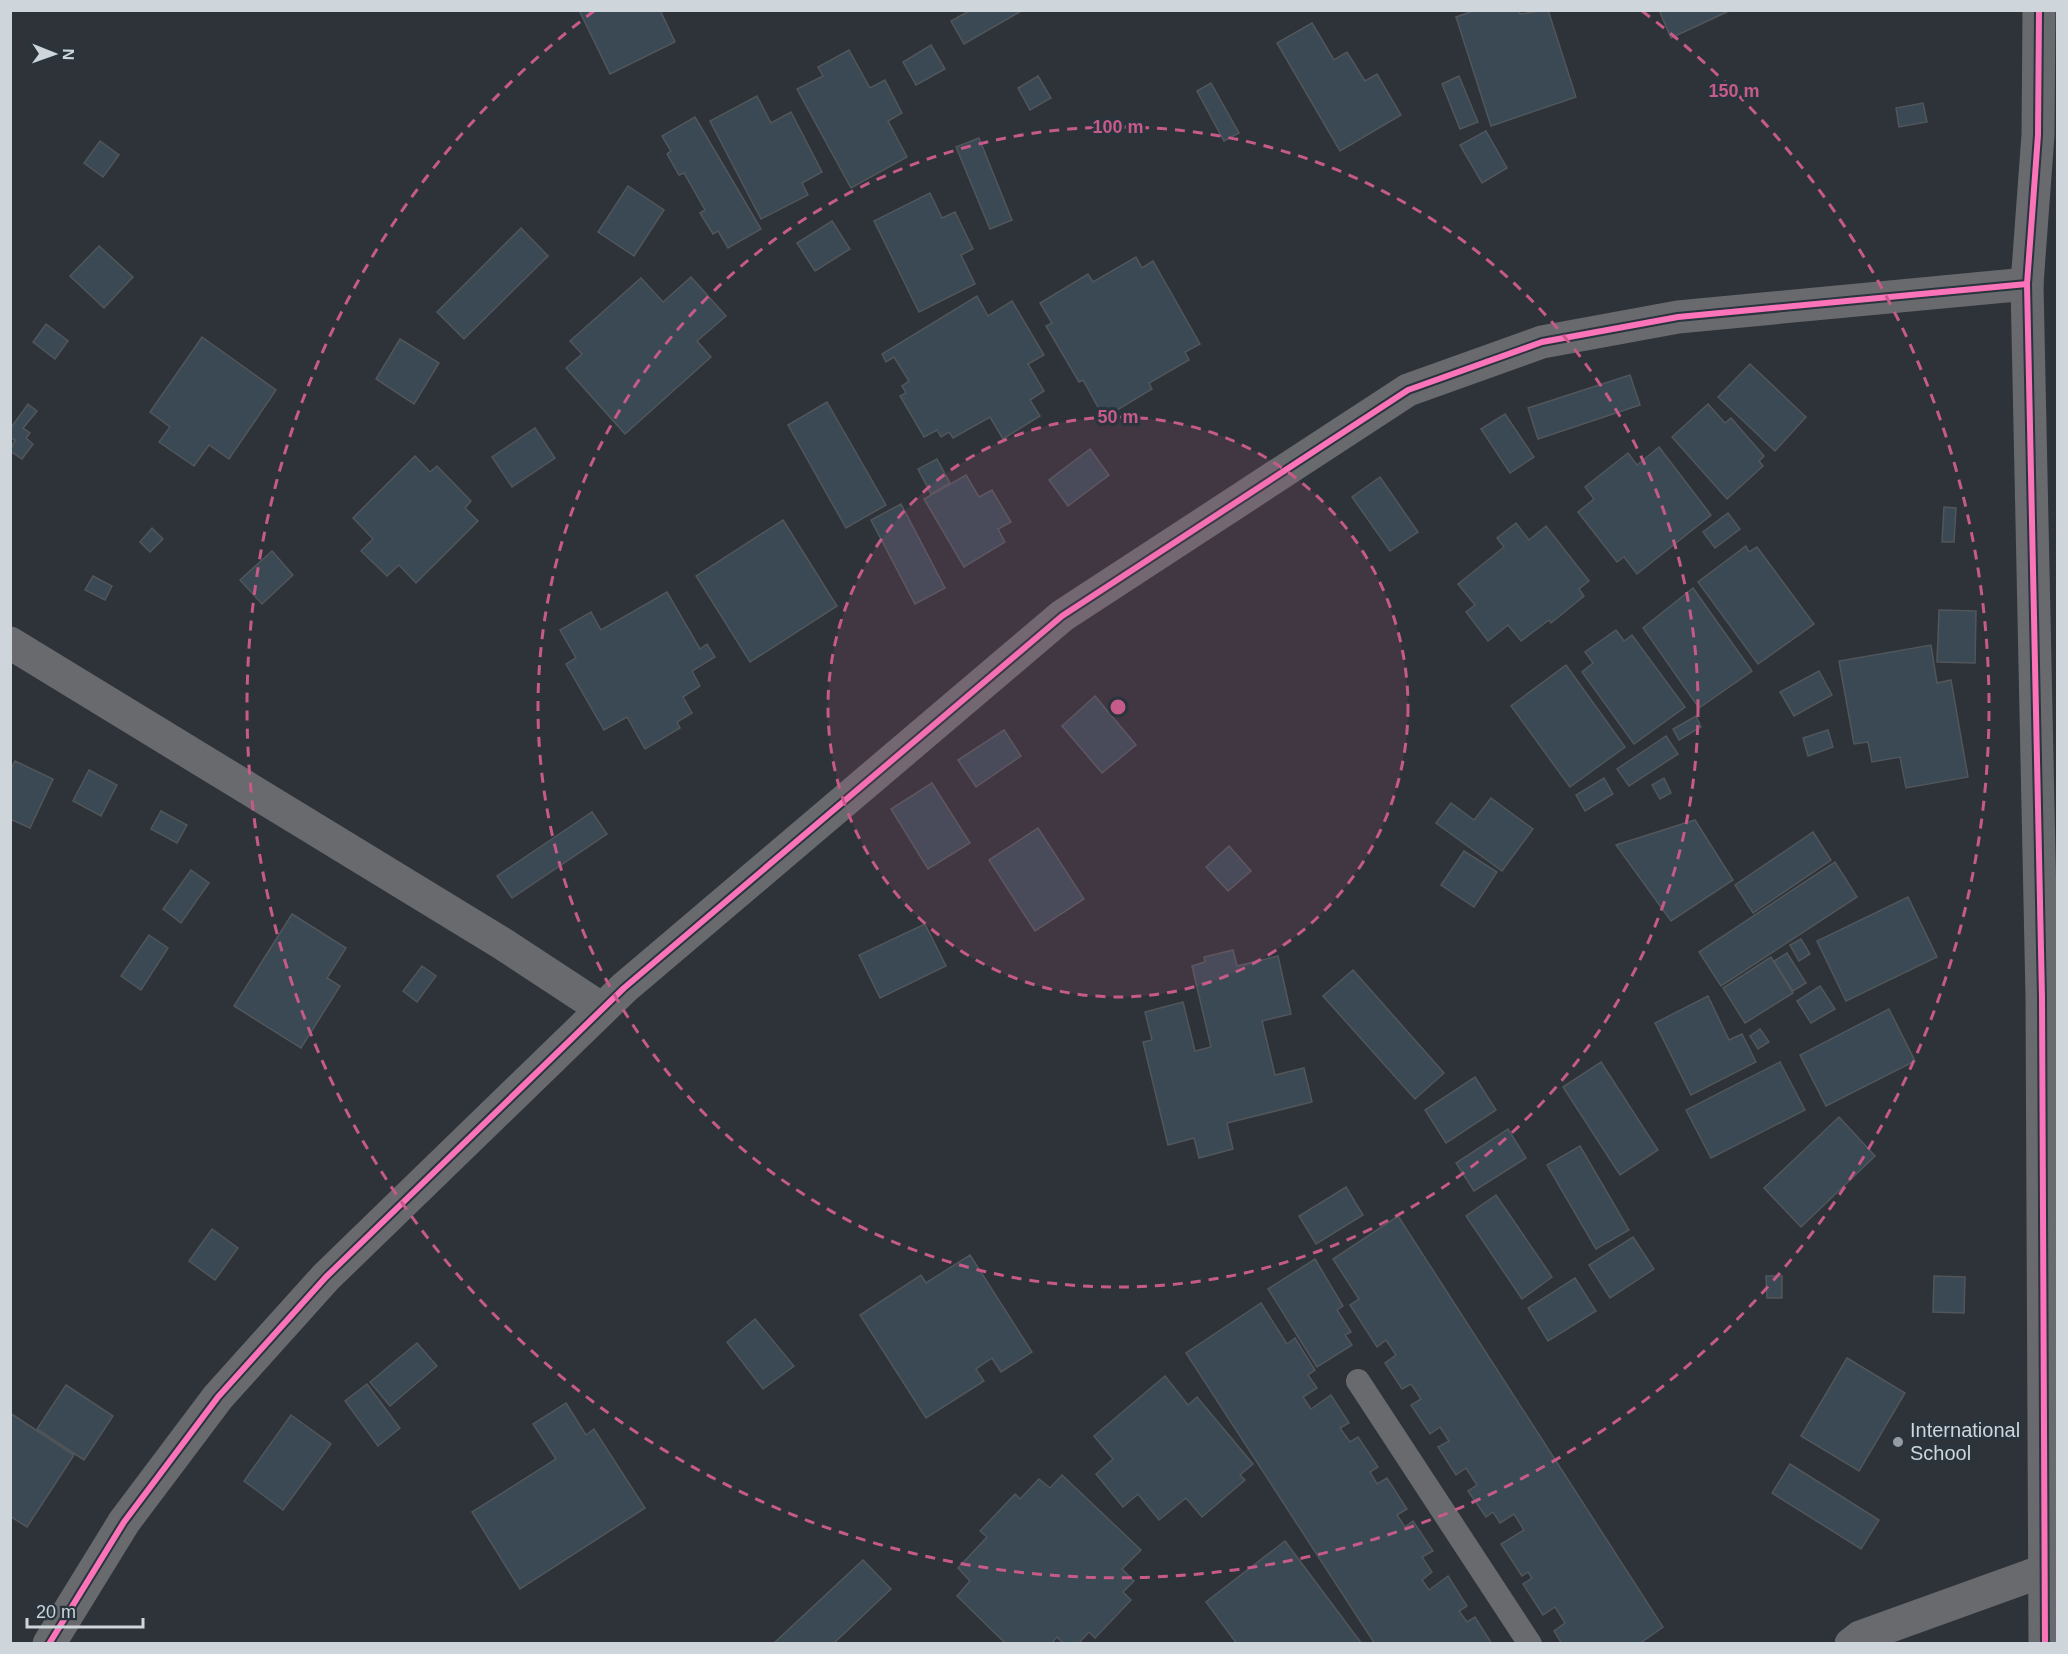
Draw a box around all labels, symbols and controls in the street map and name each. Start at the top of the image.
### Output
north arrow [24,24,84,84]
text: N [60,48,77,60]
text: 150 m [1708,81,1760,101]
text: 100 m [1092,117,1144,137]
text: 50 m [1097,407,1139,427]
centre of rings [1108,697,1128,717]
place label: International School [1910,1419,2020,1464]
marker: International School [1891,1435,1905,1449]
scale bar [27,1591,142,1629]
text: 20 m [36,1602,76,1622]

